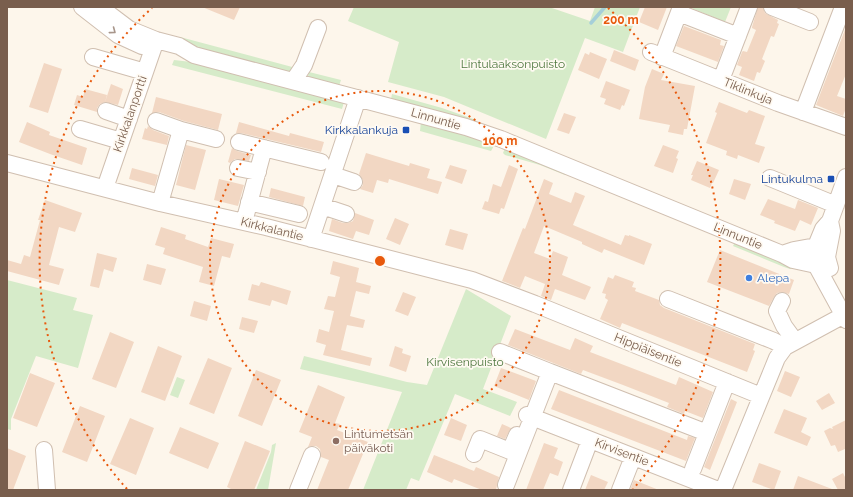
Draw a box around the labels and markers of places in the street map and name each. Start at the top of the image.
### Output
place label: Kirkkalankuja [325,123,398,137]
marker: Kirkkalankuja [401,125,411,135]
place label: Lintukulma [761,172,823,186]
marker: Lintukulma [826,174,836,184]
centre of rings [373,254,387,268]
place label: Alepa [757,271,789,285]
marker: Alepa [744,273,754,283]
place label: Lintumetsän päiväkoti [344,427,413,455]
marker: Lintumetsän päiväkoti [331,436,341,446]

